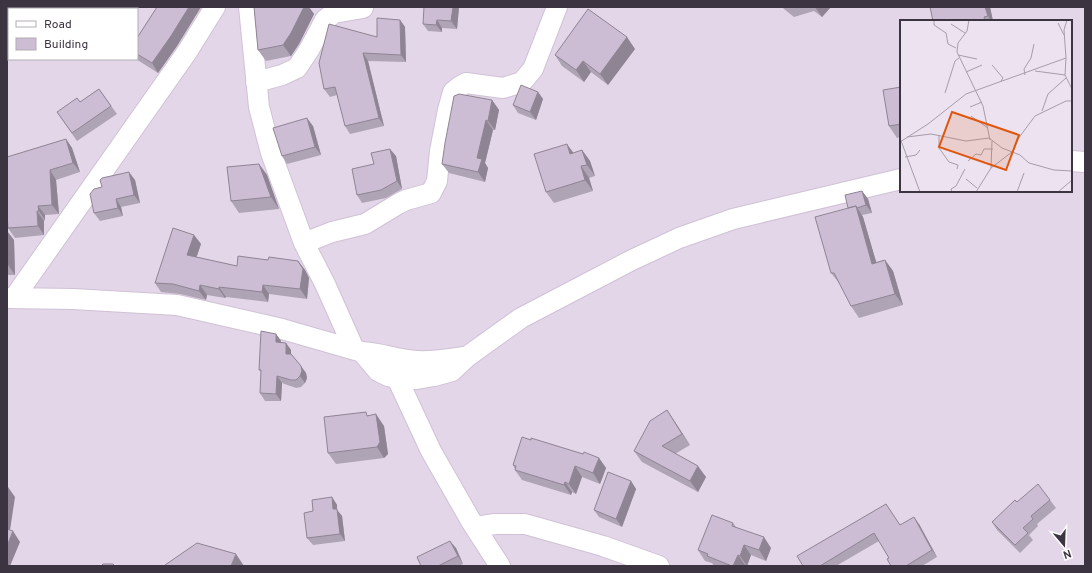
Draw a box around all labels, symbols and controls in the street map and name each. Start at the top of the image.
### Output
legend [8,8,138,60]
text: Road [44,17,72,33]
inset map [900,20,1072,192]
text: Building [44,37,88,53]
north arrow [1044,525,1084,565]
text: N [1061,546,1073,561]

